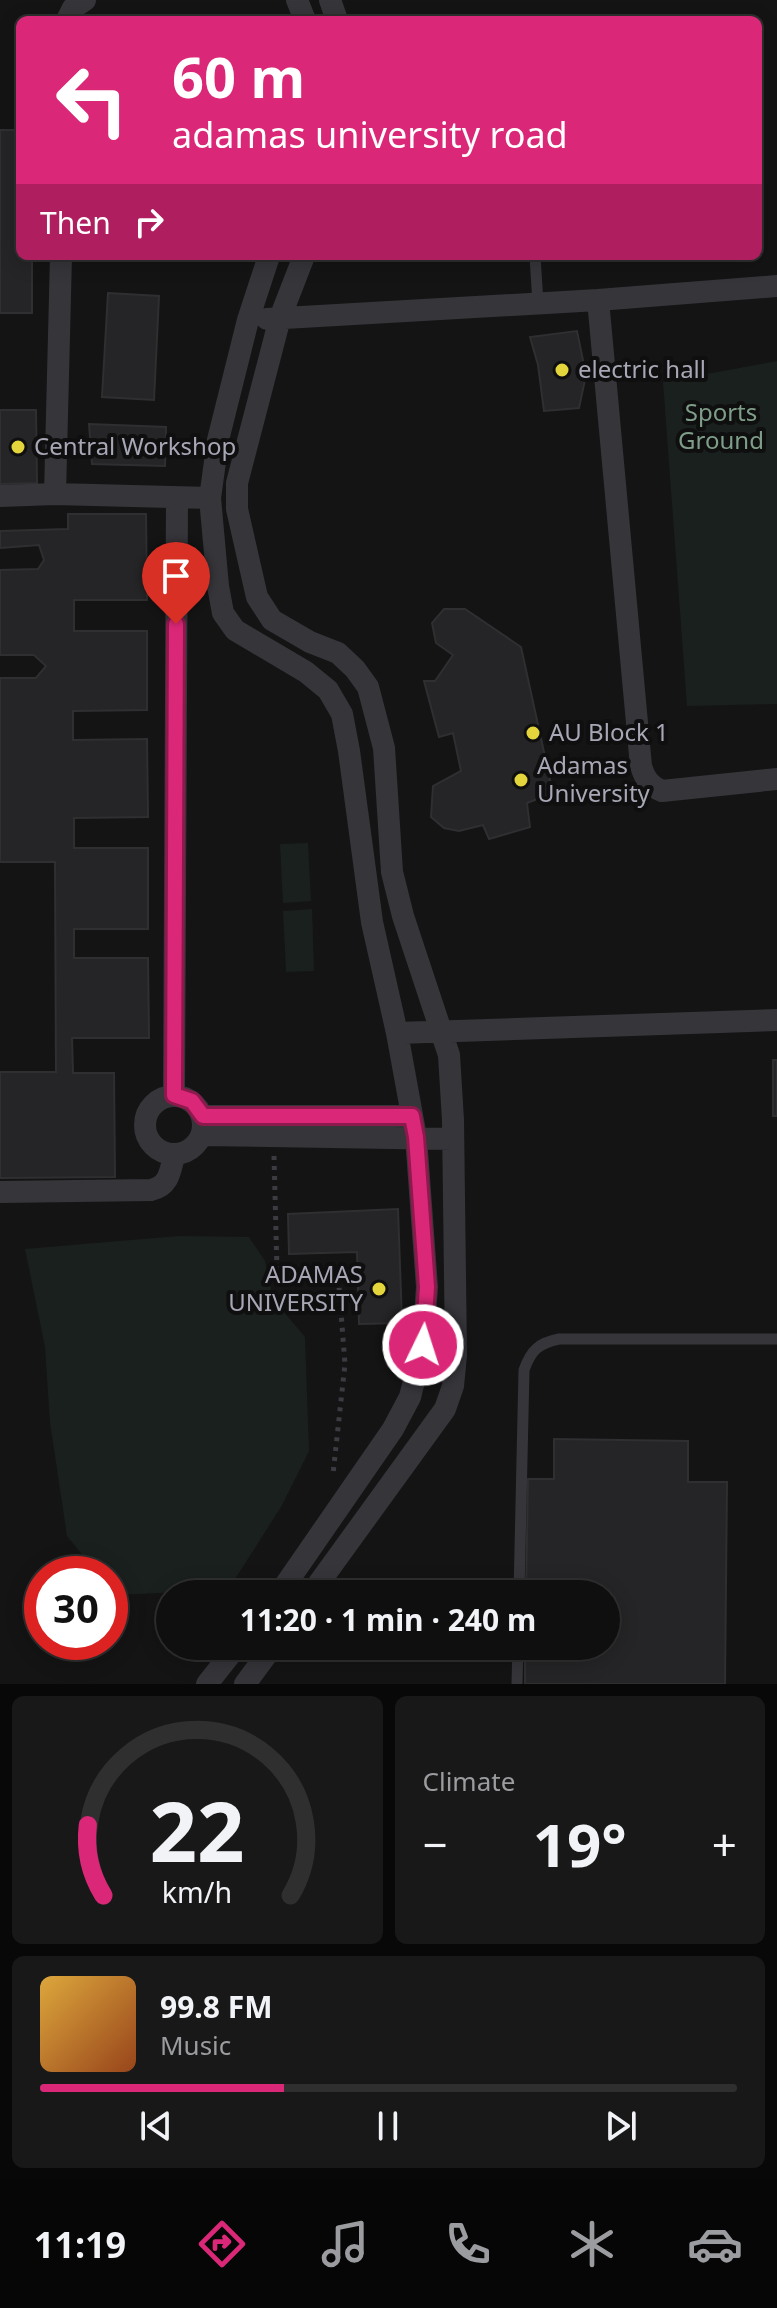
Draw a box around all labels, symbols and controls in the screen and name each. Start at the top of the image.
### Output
text: 60 m [172,38,305,114]
icon: left [40,48,144,152]
text: adamas university road [172,110,568,159]
icon: right [127,200,171,244]
text: Then [40,202,111,243]
place label: electric hall [578,352,706,385]
marker: electric hall [553,361,571,379]
park label: Sports Ground [678,395,764,456]
place label: Central Workshop [34,429,236,462]
marker: Central Workshop [9,438,27,456]
pin [142,542,210,624]
icon: arrive [154,554,198,598]
place label: AU Block 1 [549,715,669,748]
marker: AU Block 1 [524,724,542,742]
place label: Adamas University [537,748,651,809]
marker: Adamas University [512,771,530,789]
place label: ADAMAS UNIVERSITY [228,1257,363,1318]
marker: ADAMAS UNIVERSITY [370,1280,388,1298]
position arrow [381,1303,465,1387]
speed limit sign: 30 [24,1556,128,1660]
text: 11:20 · 1 min · 240 m [240,1599,536,1640]
text: Climate [423,1763,515,1799]
text: 22 [150,1773,245,1886]
text: 19° [533,1803,627,1885]
text: − [423,1814,448,1874]
text: + [712,1814,737,1874]
text: km/h [162,1872,232,1911]
text: 99.8 FM [160,1986,272,2027]
text: Music [160,2027,231,2063]
icon: previous [134,2104,178,2148]
icon: pause [366,2104,410,2148]
icon: next [599,2104,643,2148]
icon: directions [194,2216,250,2272]
icon: music [317,2216,373,2272]
icon: phone [440,2216,496,2272]
icon: climate [564,2216,620,2272]
icon: car [687,2216,743,2272]
text: 11:19 [34,2220,126,2269]

